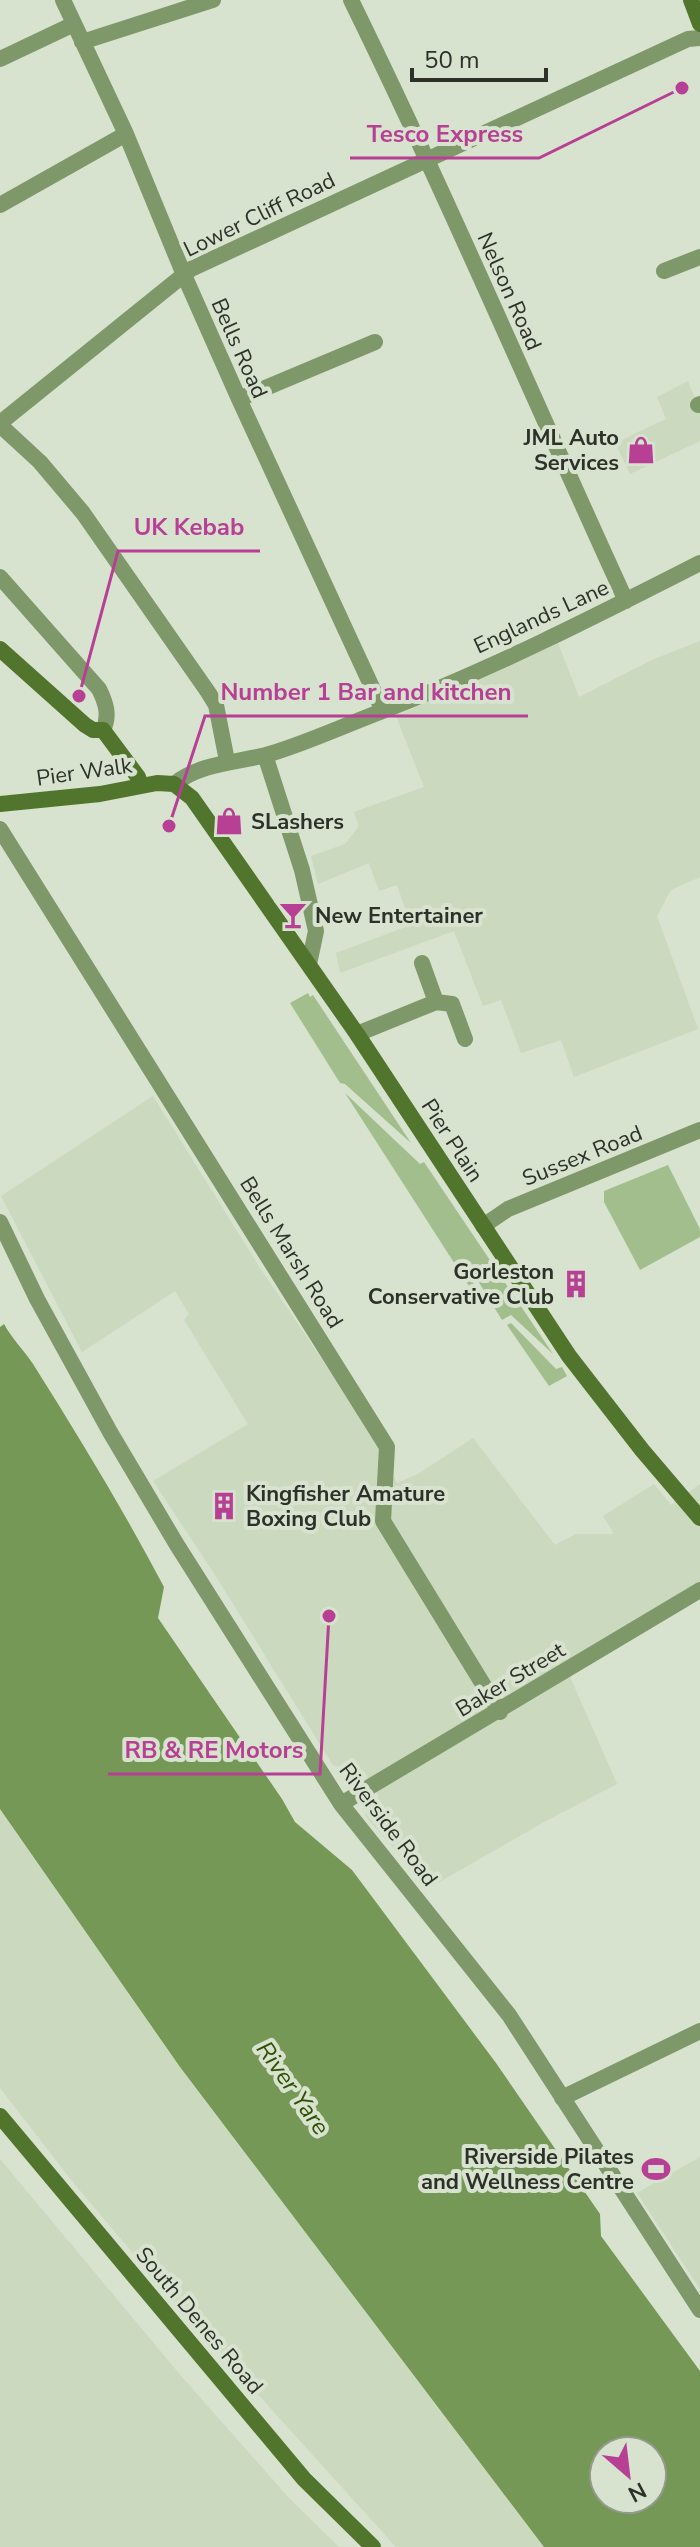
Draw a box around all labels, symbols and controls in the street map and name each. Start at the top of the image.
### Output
scale bar [412,32,546,82]
text: 50 m [424,44,480,76]
callout: Tesco Express [350,110,539,158]
text: Tesco Express [367,118,523,150]
street label: Lower Cliff Road [179,165,340,265]
street label: Nelson Road [470,228,549,355]
street label: Bells Road [204,293,275,403]
place label: JML Auto Services [523,423,619,478]
shop icon: JML Auto Services [626,435,656,465]
callout: UK Kebab [118,503,260,551]
text: UK Kebab [134,511,244,543]
street label: Englands Lane [469,573,614,661]
callout: Number 1 Bar and kitchen [205,668,528,716]
text: Number 1 Bar and kitchen [220,676,512,708]
street label: Pier Walk [34,750,135,794]
shop icon: SLashers [214,806,244,836]
place label: SLashers [251,807,344,837]
bar icon: New Entertainer [278,900,308,930]
place label: New Entertainer [315,901,483,931]
street label: Pier Plain [414,1093,490,1188]
street label: Sussex Road [518,1118,647,1194]
street label: Bells Marsh Road [232,1171,350,1334]
place label: Gorleston Conservative Club [368,1257,554,1312]
building icon: Gorleston Conservative Club [561,1269,591,1299]
place label: Kingfisher Amature Boxing Club [246,1479,445,1534]
building icon: Kingfisher Amature Boxing Club [209,1491,239,1521]
street label: Baker Street [450,1635,571,1724]
callout: RB & RE Motors [108,1726,320,1774]
text: RB & RE Motors [124,1734,304,1766]
street label: Riverside Road [332,1757,445,1893]
water label: River Yare [249,2035,337,2141]
place label: Riverside Pilates and Wellness Centre [421,2142,634,2197]
sports icon: Riverside Pilates and Wellness Centre [641,2154,671,2184]
street label: South Denes Road [129,2241,270,2401]
north arrow [588,2435,668,2515]
text: N [623,2475,651,2509]

